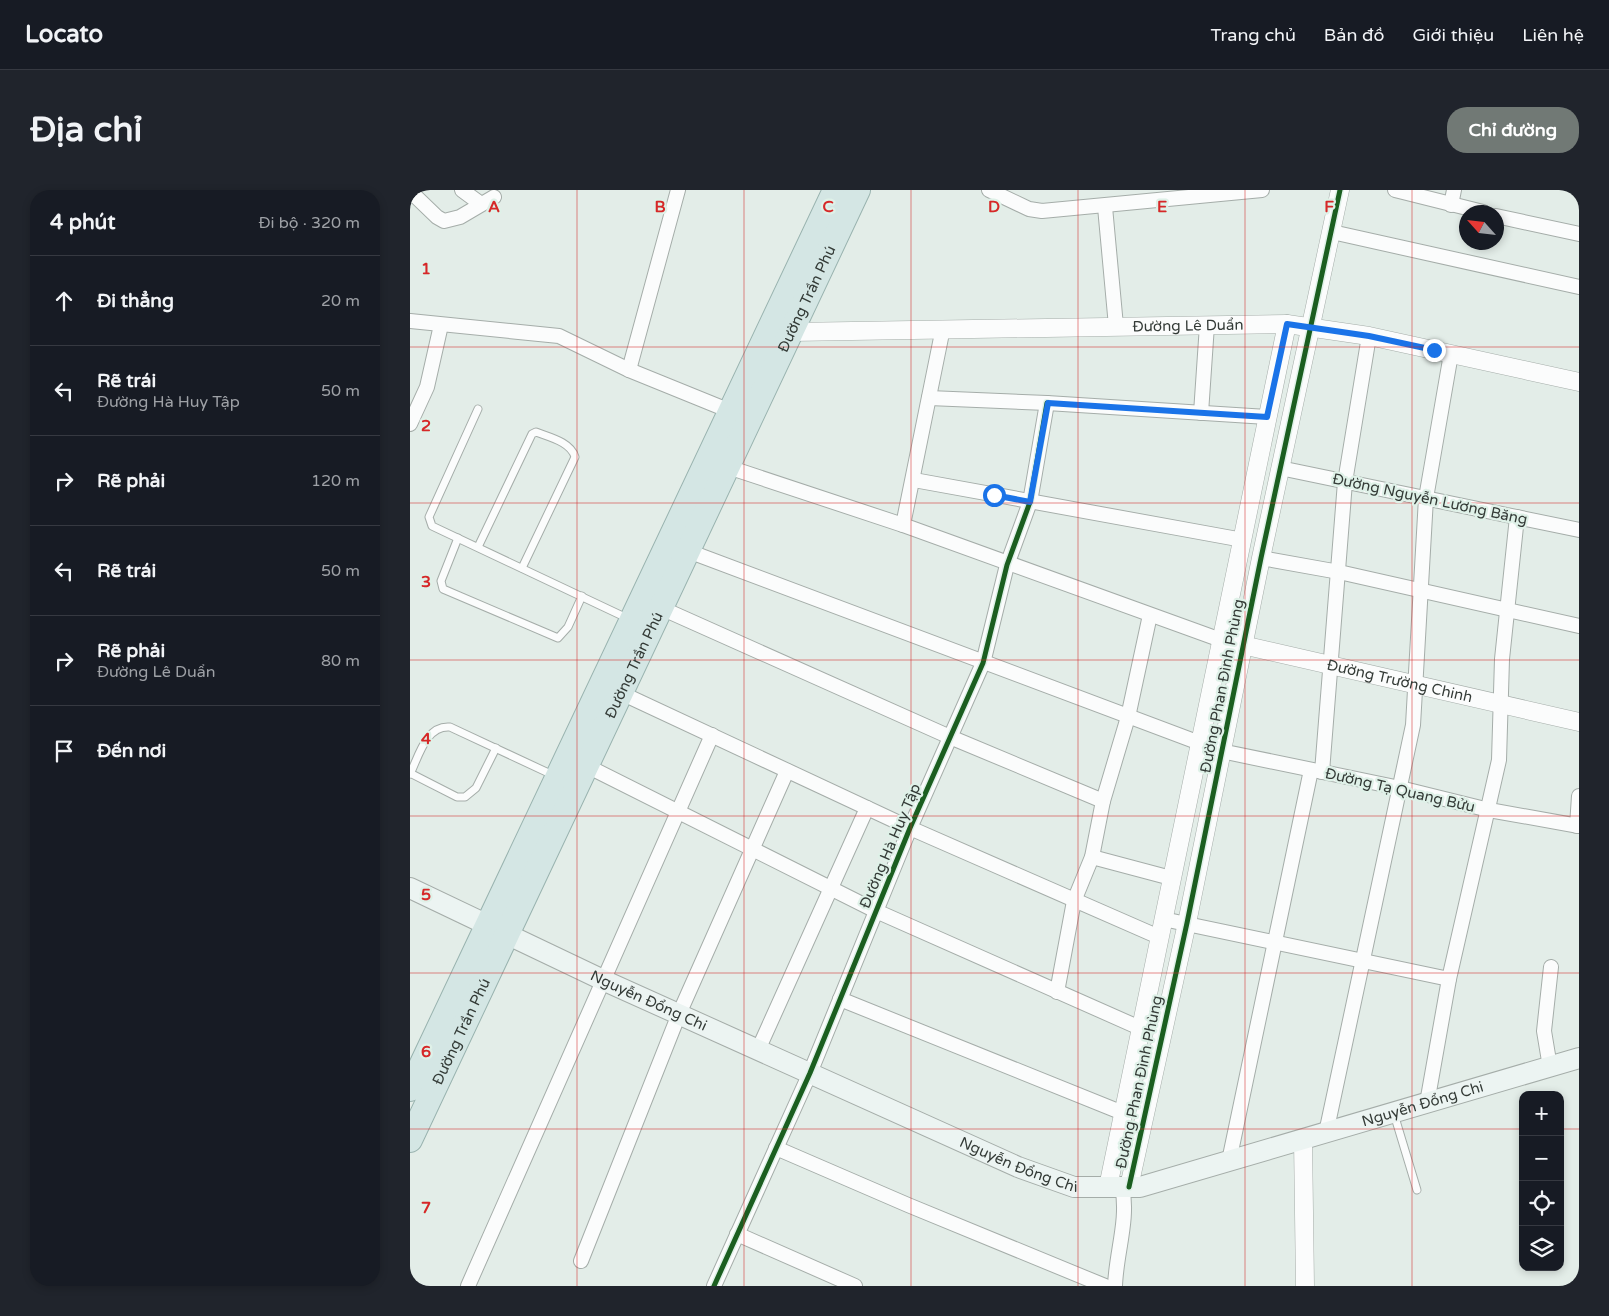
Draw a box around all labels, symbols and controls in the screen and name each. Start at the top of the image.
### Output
text: Locato [25,20,103,49]
text: Trang chủ [1211,24,1296,46]
text: Bản đồ [1324,24,1384,46]
text: Giới thiệu [1412,24,1494,46]
text: Liên hệ [1522,24,1584,46]
button: Chỉ đường [1447,107,1579,153]
text: Địa chỉ [30,109,142,151]
text: A [488,197,500,217]
text: B [654,197,666,217]
text: C [822,197,834,217]
text: D [988,197,1000,217]
text: E [1157,197,1167,217]
text: F [1324,197,1334,217]
north arrow [1459,205,1504,250]
text: 4 phút [50,210,115,235]
text: Đi bộ · 320 m [259,213,360,233]
street label: Đường Trần Phú [774,243,840,355]
text: 1 [421,259,431,279]
icon: ahead [50,287,78,315]
text: Đi thẳng [97,290,174,312]
text: 20 m [321,291,360,311]
street label: Đường Lê Duẩn [1132,316,1244,335]
route end [1423,339,1446,362]
text: Rẽ trái [97,370,156,392]
icon: left [50,377,78,405]
text: 50 m [321,381,360,401]
text: Đường Hà Huy Tập [97,392,240,412]
text: 2 [421,416,431,436]
icon: right [50,467,78,495]
text: Rẽ phải [97,470,165,492]
street label: Đường Nguyễn Lương Băng [1331,470,1529,528]
text: 120 m [311,471,360,491]
route start [983,484,1006,507]
icon: left [50,557,78,585]
text: Rẽ trái [97,560,156,582]
text: 50 m [321,561,360,581]
text: 3 [421,572,431,592]
street label: Đường Phan Đình Phùng [1196,598,1248,774]
street label: Đường Trần Phú [601,609,667,721]
text: Rẽ phải [97,640,165,662]
icon: right [50,647,78,675]
text: 80 m [321,651,360,671]
street label: Đường Trường Chinh [1325,656,1474,706]
text: Đường Lê Duẩn [97,662,215,682]
text: 4 [421,729,431,749]
icon: arrive [50,737,78,765]
text: Đến nơi [97,740,166,762]
street label: Đường Tạ Quang Bửu [1323,764,1477,816]
street label: Đường Hà Huy Tập [856,781,924,911]
text: 5 [421,885,431,905]
street label: Nguyễn Đổng Chi [588,966,710,1035]
street label: Đường Trần Phú [428,975,494,1088]
street label: Đường Phan Đình Phùng [1112,994,1166,1170]
text: 6 [421,1042,431,1062]
street label: Nguyễn Đổng Chi [1360,1078,1486,1130]
map controls [1519,1091,1564,1271]
button: + [1519,1091,1564,1136]
street label: Nguyễn Đổng Chi [957,1133,1078,1196]
button: − [1519,1136,1564,1181]
button: locate [1519,1181,1564,1226]
text: 7 [421,1198,431,1218]
button: layers [1519,1226,1564,1271]

